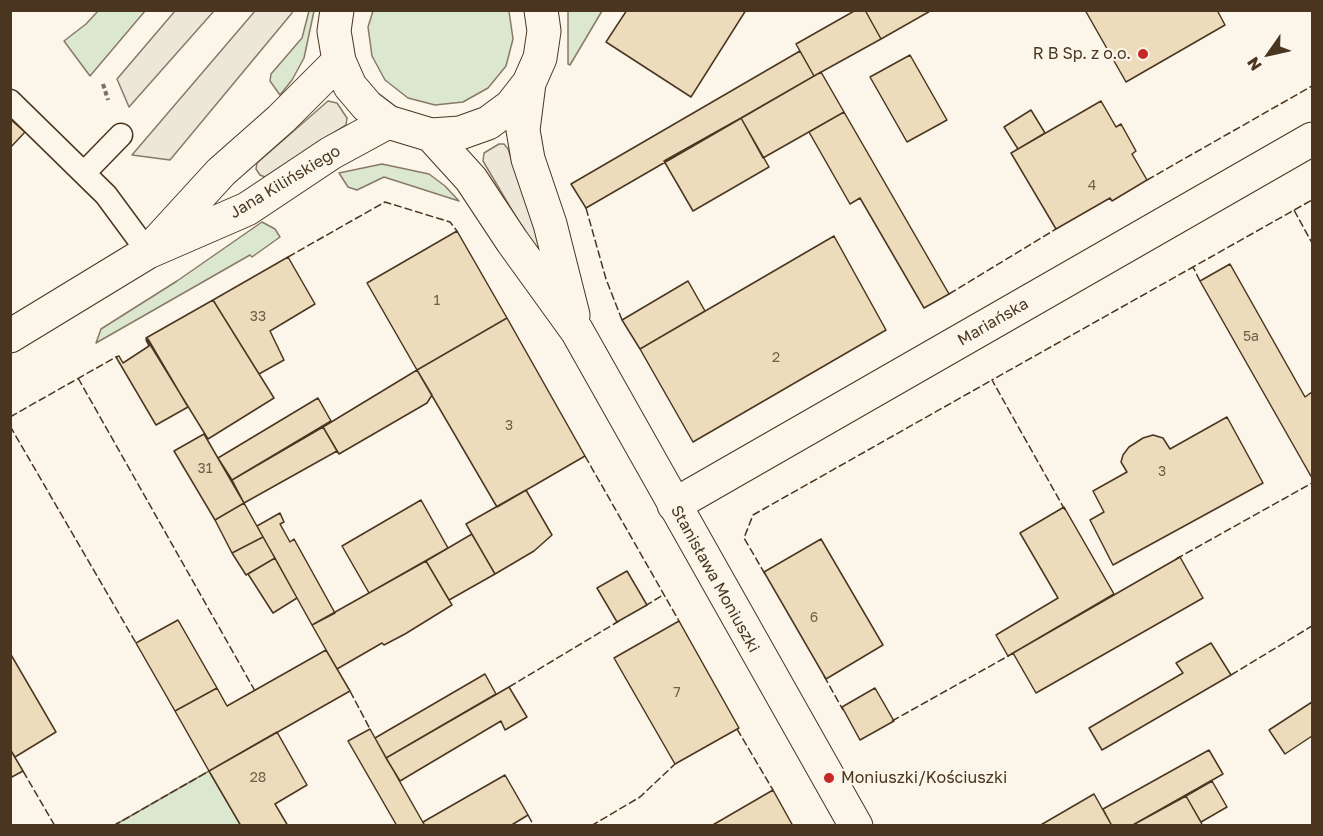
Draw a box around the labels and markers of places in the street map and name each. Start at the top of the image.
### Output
place label: R B Sp. z o.o. [1033,44,1131,64]
marker: R B Sp. z o.o. [1136,47,1150,61]
place label: Moniuszki/Kościuszki [841,768,1007,788]
marker: Moniuszki/Kościuszki [822,771,836,785]

